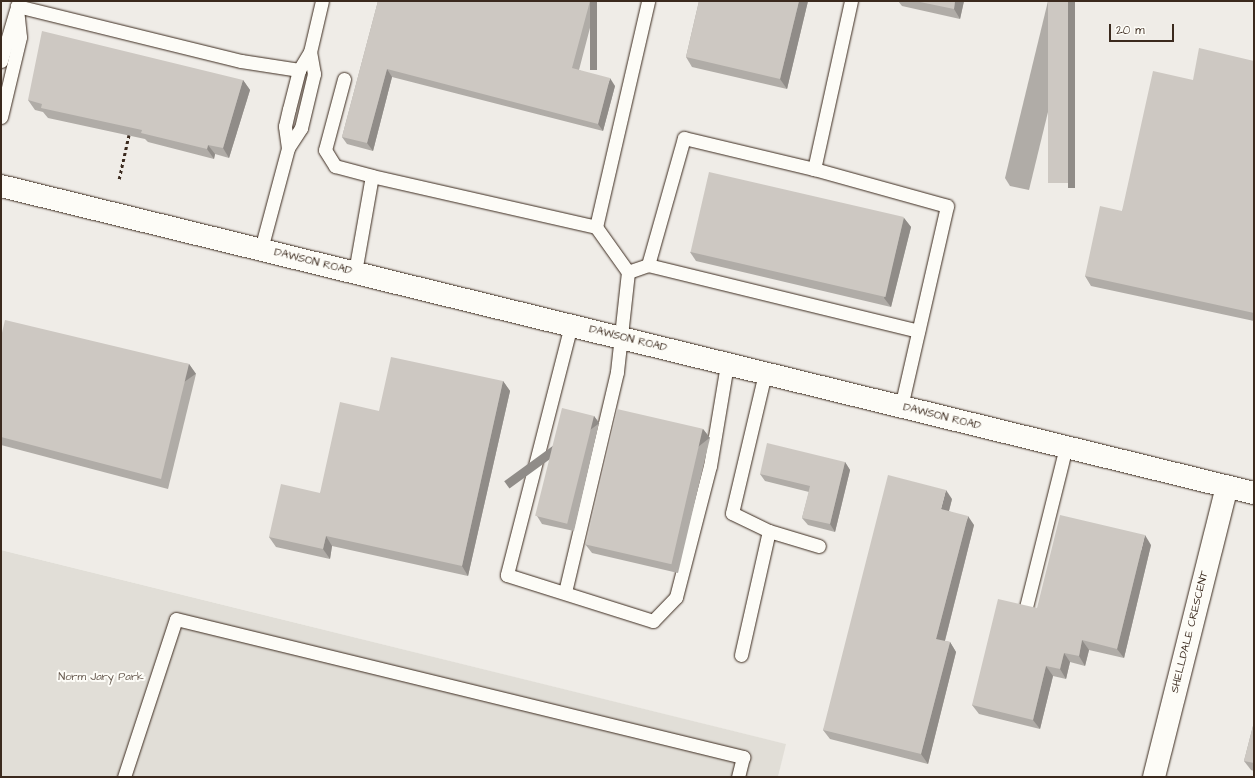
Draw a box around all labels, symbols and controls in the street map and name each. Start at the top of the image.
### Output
scale bar [1111,16,1176,42]
text: 20 m [1116,22,1145,39]
street label: DAWSON ROAD [273,246,353,278]
street label: DAWSON ROAD [588,323,668,355]
street label: DAWSON ROAD [902,401,982,433]
street label: SHELLDALE CRESCENT [1168,570,1212,694]
park label: Norm Jary Park [58,670,144,684]

